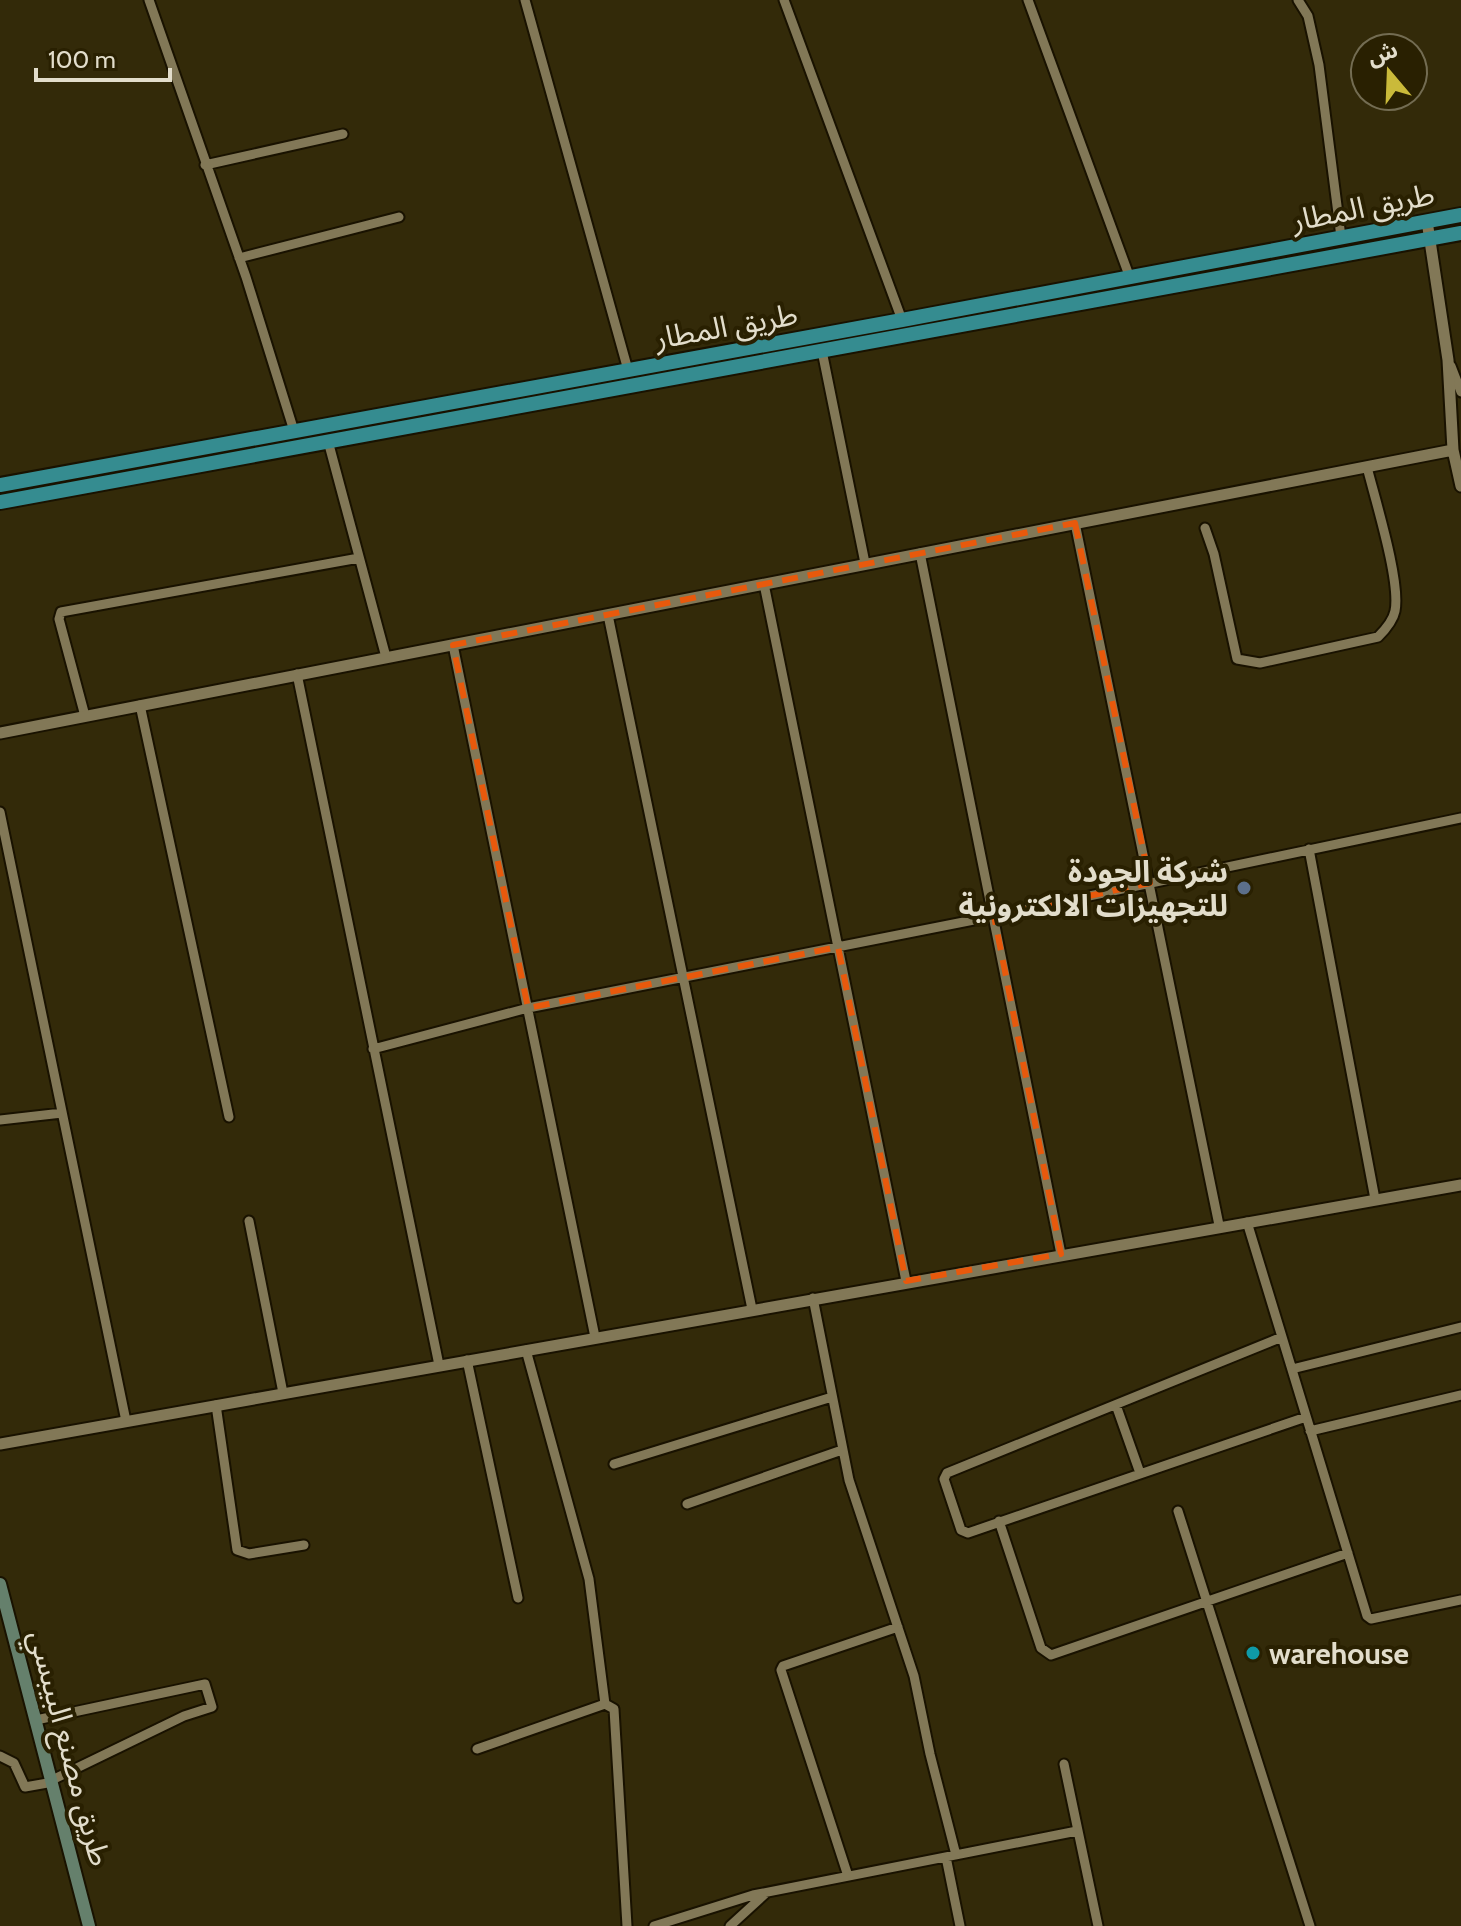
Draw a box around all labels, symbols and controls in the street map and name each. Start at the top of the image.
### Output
scale bar [36,32,170,82]
north arrow [1349,32,1429,112]
text: ش [1364,36,1401,71]
text: 100 m [48,45,116,74]
street label: طريق المطار [1288,175,1437,239]
street label: طريق المطار [651,295,800,357]
place label: شركة الجودة للتجهيزات الالكترونية [959,853,1228,924]
marker: شركة الجودة للتجهيزات الالكترونية [1235,879,1253,897]
street label: طريق مصنع البيبسي [16,1626,119,1871]
place label: warehouse [1269,1635,1409,1672]
marker: warehouse [1244,1644,1262,1662]

